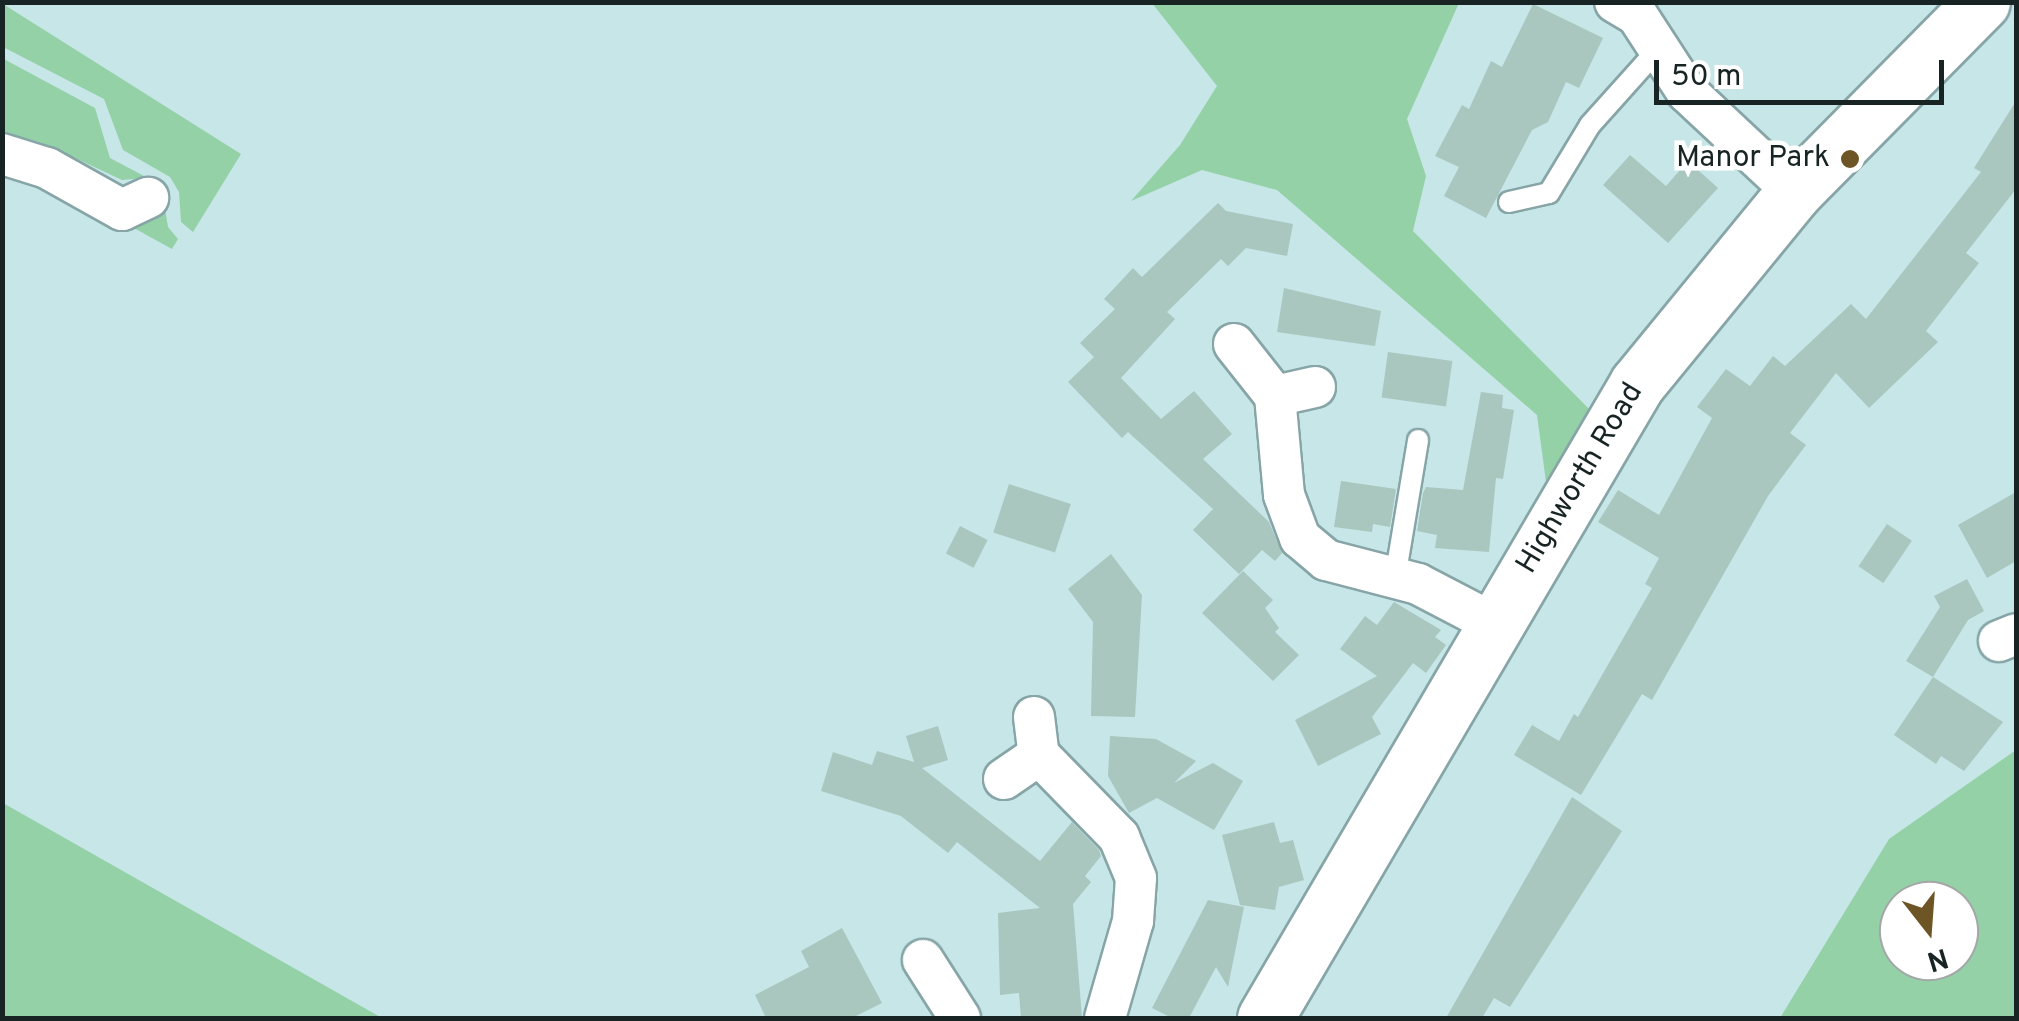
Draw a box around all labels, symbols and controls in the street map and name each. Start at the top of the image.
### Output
scale bar [1659,40,1949,102]
text: 50 m [1671,59,1741,96]
place label: Manor Park [1676,141,1830,177]
marker: Manor Park [1839,148,1861,170]
street label: Highworth Road [1510,377,1652,581]
north arrow [1879,881,1979,981]
text: N [1922,938,1952,978]

